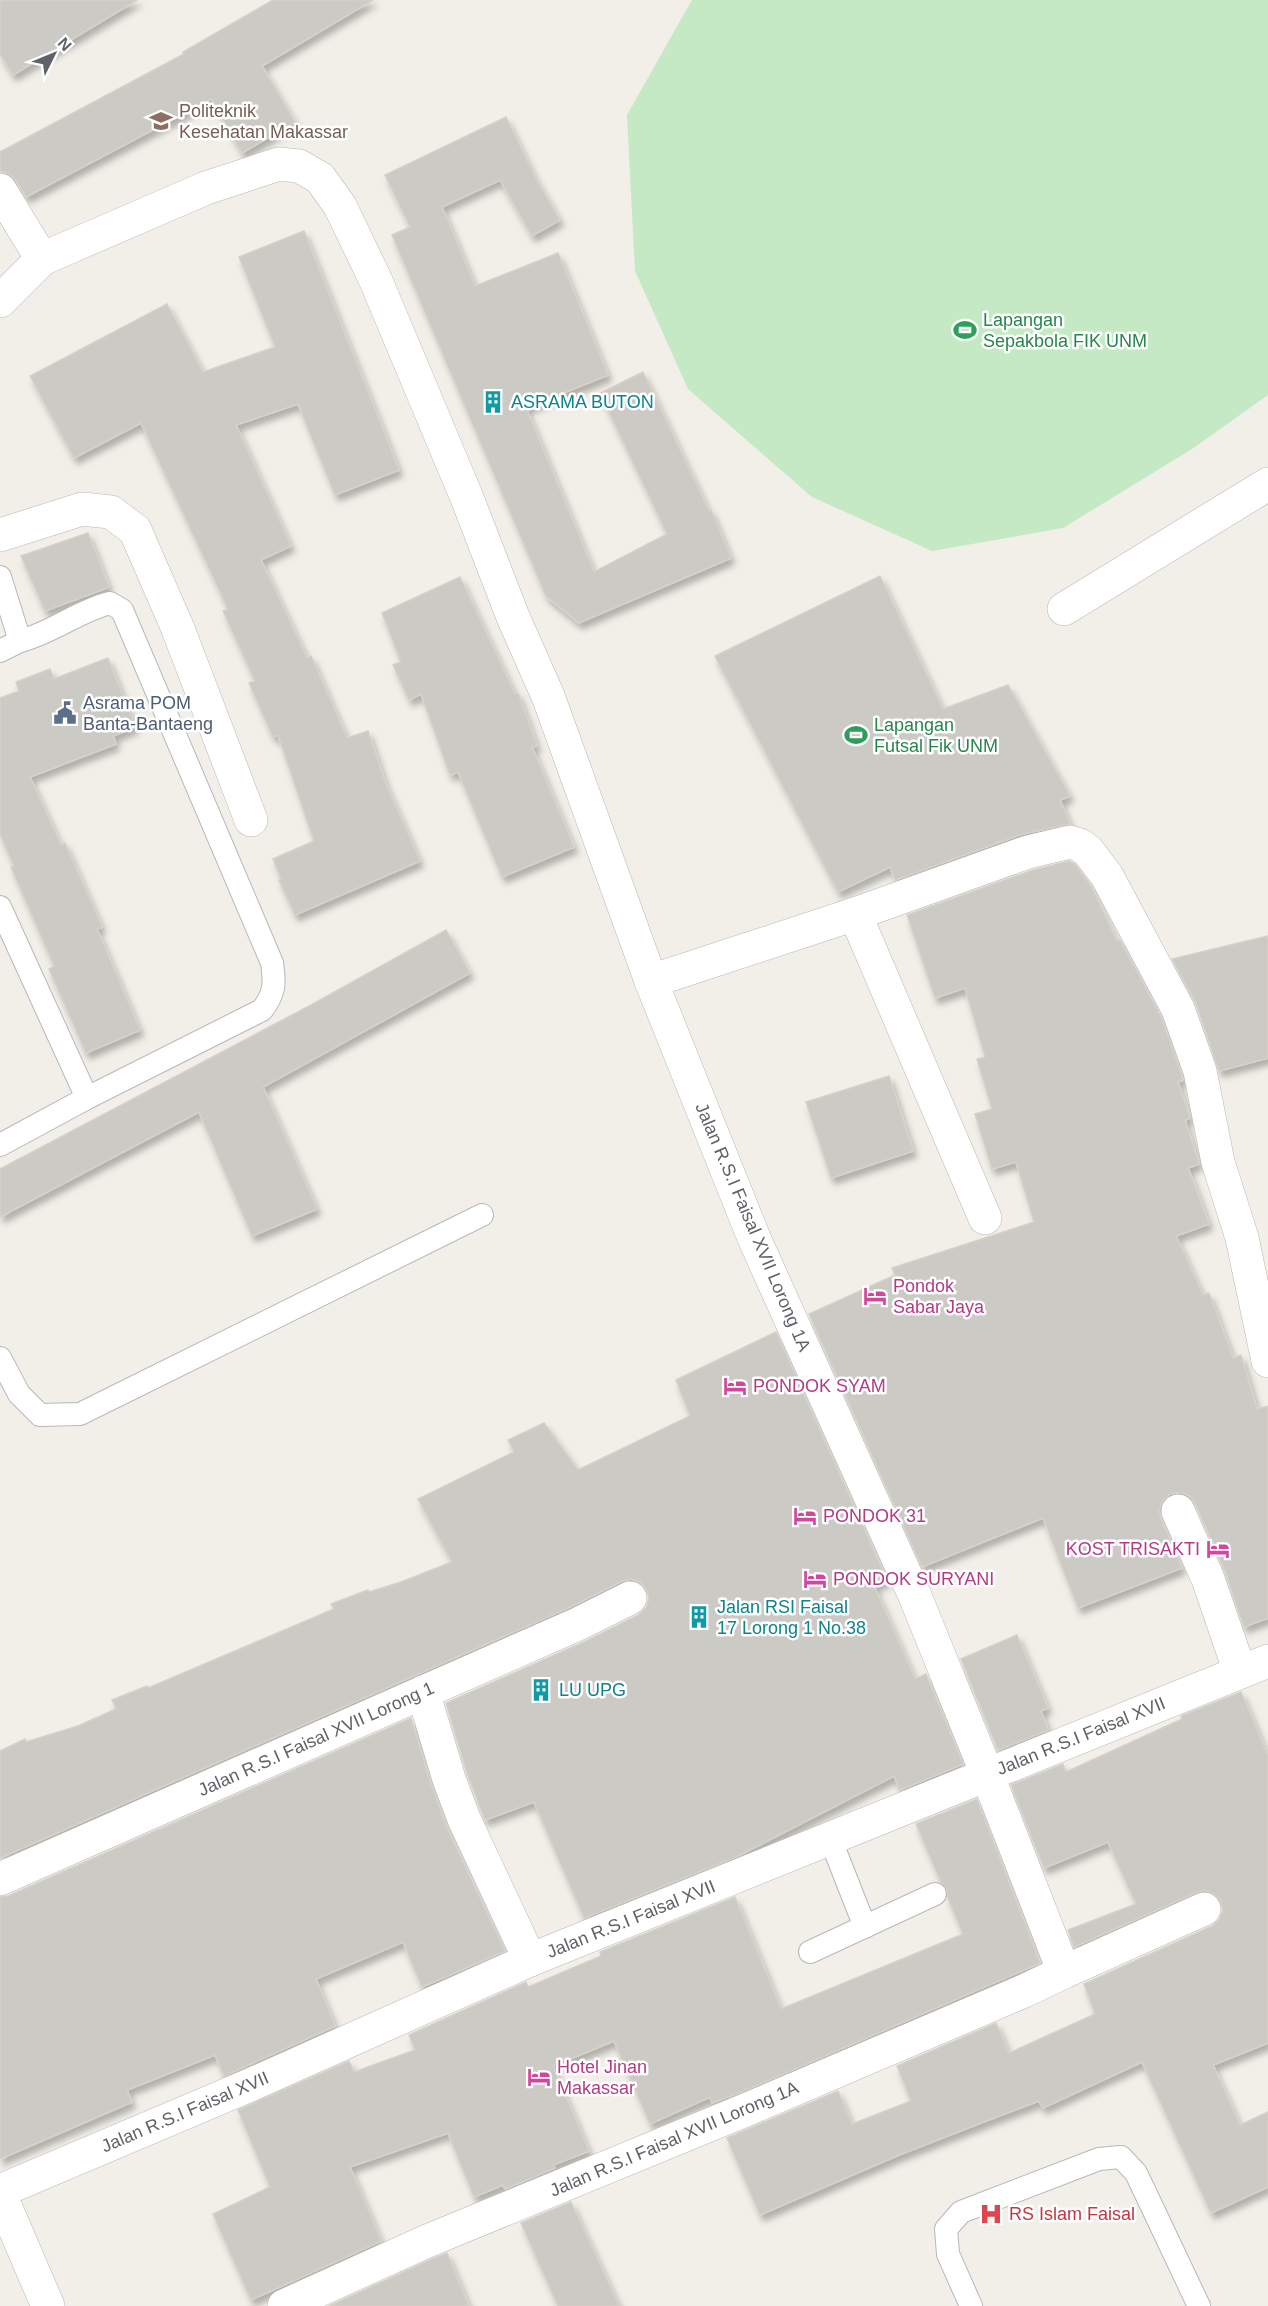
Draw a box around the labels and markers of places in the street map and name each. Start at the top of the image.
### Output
place label: Politeknik Kesehatan Makassar [179,101,348,142]
school or university icon: Politeknik Kesehatan Makassar [148,108,174,134]
place label: Lapangan Sepakbola FIK UNM [983,310,1147,351]
sports icon: Lapangan Sepakbola FIK UNM [952,317,978,343]
building icon: ASRAMA BUTON [480,389,506,415]
place label: ASRAMA BUTON [511,392,654,412]
place label: Asrama POM Banta-Bantaeng [83,693,213,734]
public building icon: Asrama POM Banta-Bantaeng [52,700,78,726]
place label: Lapangan Futsal Fik UNM [874,715,998,756]
sports icon: Lapangan Futsal Fik UNM [843,722,869,748]
place label: Pondok Sabar Jaya [893,1276,985,1317]
hotel icon: Pondok Sabar Jaya [862,1283,888,1309]
hotel icon: PONDOK SYAM [722,1373,748,1399]
place label: PONDOK SYAM [753,1376,886,1396]
hotel icon: PONDOK 31 [792,1503,818,1529]
place label: PONDOK 31 [823,1506,926,1526]
hotel icon: KOST TRISAKTI [1205,1536,1231,1562]
place label: KOST TRISAKTI [1066,1539,1200,1559]
hotel icon: PONDOK SURYANI [802,1566,828,1592]
place label: PONDOK SURYANI [833,1569,994,1589]
place label: Jalan RSI Faisal 17 Lorong 1 No.38 [717,1597,866,1638]
building icon: Jalan RSI Faisal 17 Lorong 1 No.38 [686,1604,712,1630]
building icon: LU UPG [528,1677,554,1703]
place label: LU UPG [559,1680,626,1700]
place label: Hotel Jinan Makassar [557,2057,647,2098]
hotel icon: Hotel Jinan Makassar [526,2064,552,2090]
hospital icon: RS Islam Faisal [978,2201,1004,2227]
place label: RS Islam Faisal [1009,2204,1135,2224]

